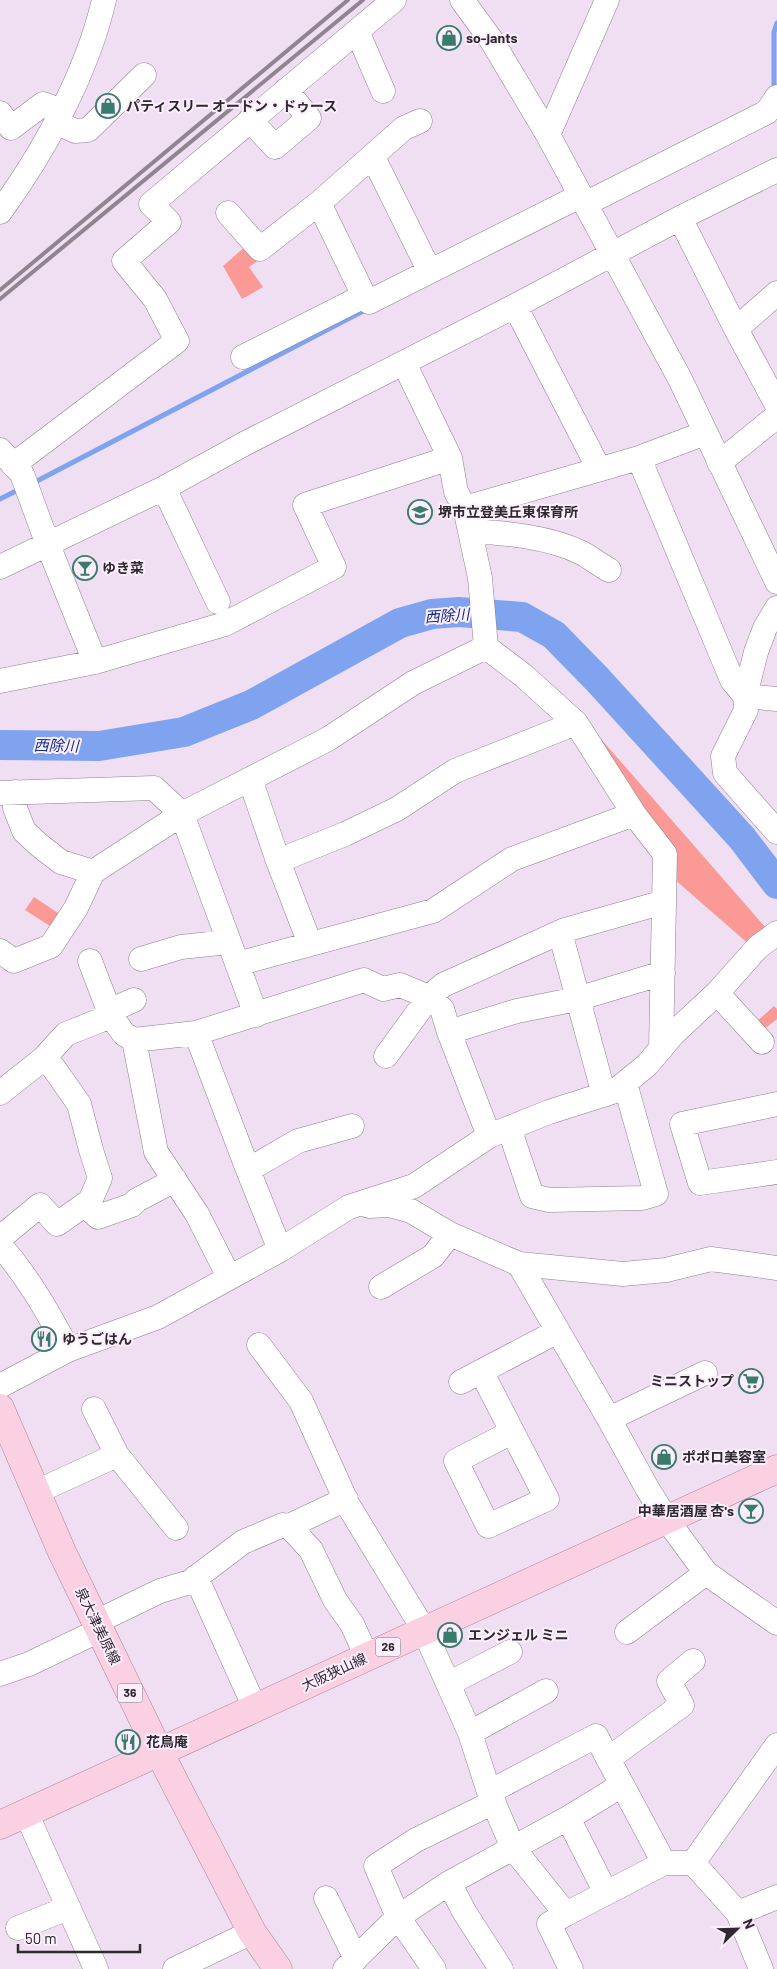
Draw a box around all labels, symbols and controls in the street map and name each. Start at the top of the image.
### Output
shop icon: so-jants [436,25,462,51]
place label: so-jants [466,29,518,46]
shop icon: パティスリー オードン・ドゥース [95,93,121,119]
place label: パティスリー オードン・ドゥース [126,97,337,114]
school or university icon: 堺市立登美丘東保育所 [407,499,433,525]
place label: 堺市立登美丘東保育所 [438,503,578,520]
bar icon: ゆき菜 [72,555,98,581]
place label: ゆき菜 [102,559,144,576]
water label: 西除川 [424,604,472,626]
water label: 西除川 [33,736,81,754]
restaurant icon: ゆうごはん [31,1326,57,1352]
place label: ゆうごはん [62,1330,132,1347]
supermarket icon: ミニストップ [738,1368,764,1394]
place label: ミニストップ [650,1372,734,1389]
shop icon: ポポロ美容室 [651,1444,677,1470]
place label: ポポロ美容室 [682,1448,766,1465]
bar icon: 中華居酒屋 杏's [738,1498,764,1524]
place label: 中華居酒屋 杏's [638,1502,734,1519]
street label: 泉大津美原線 [72,1584,125,1667]
shop icon: エンジェル ミニ [437,1622,463,1648]
place label: エンジェル ミニ [468,1626,569,1643]
road number: 26 [376,1638,400,1656]
street label: 大阪狭山線 [298,1649,369,1694]
road number: 36 [118,1684,142,1702]
restaurant icon: 花鳥庵 [115,1729,141,1755]
place label: 花鳥庵 [146,1733,188,1750]
north arrow [712,1904,762,1954]
text: N [740,1916,759,1931]
scale bar [18,1922,140,1954]
text: 50 m [25,1929,57,1947]

